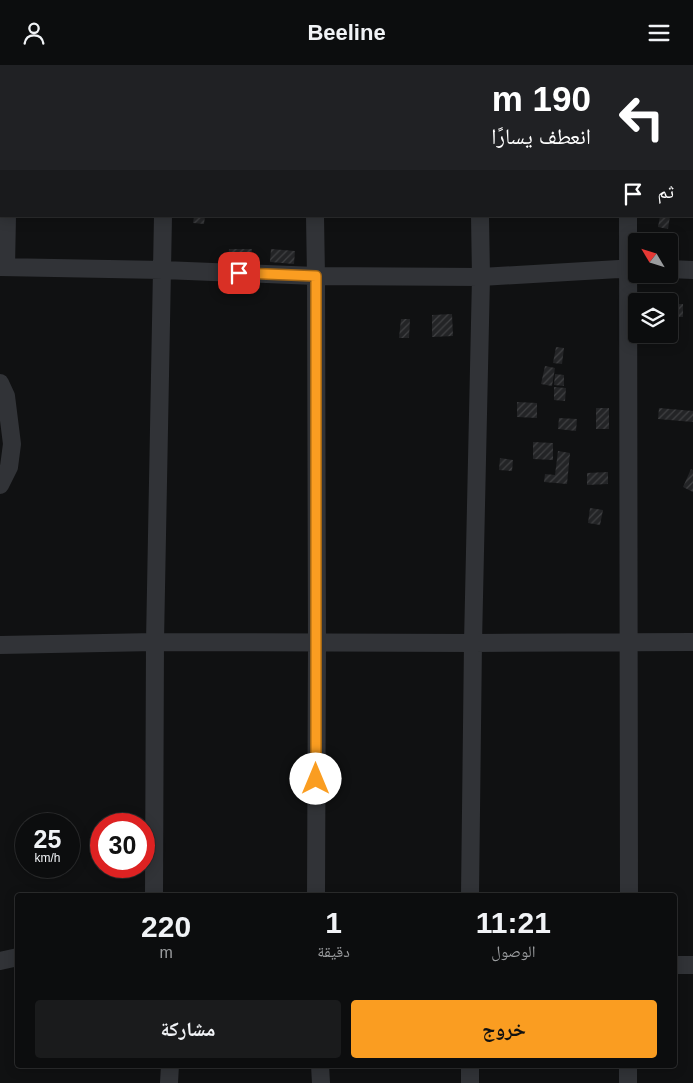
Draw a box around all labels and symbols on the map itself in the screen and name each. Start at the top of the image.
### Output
north arrow [628,233,678,283]
pin [218,252,260,294]
position arrow [289,752,341,804]
speed limit sign: 30 [90,813,155,878]

